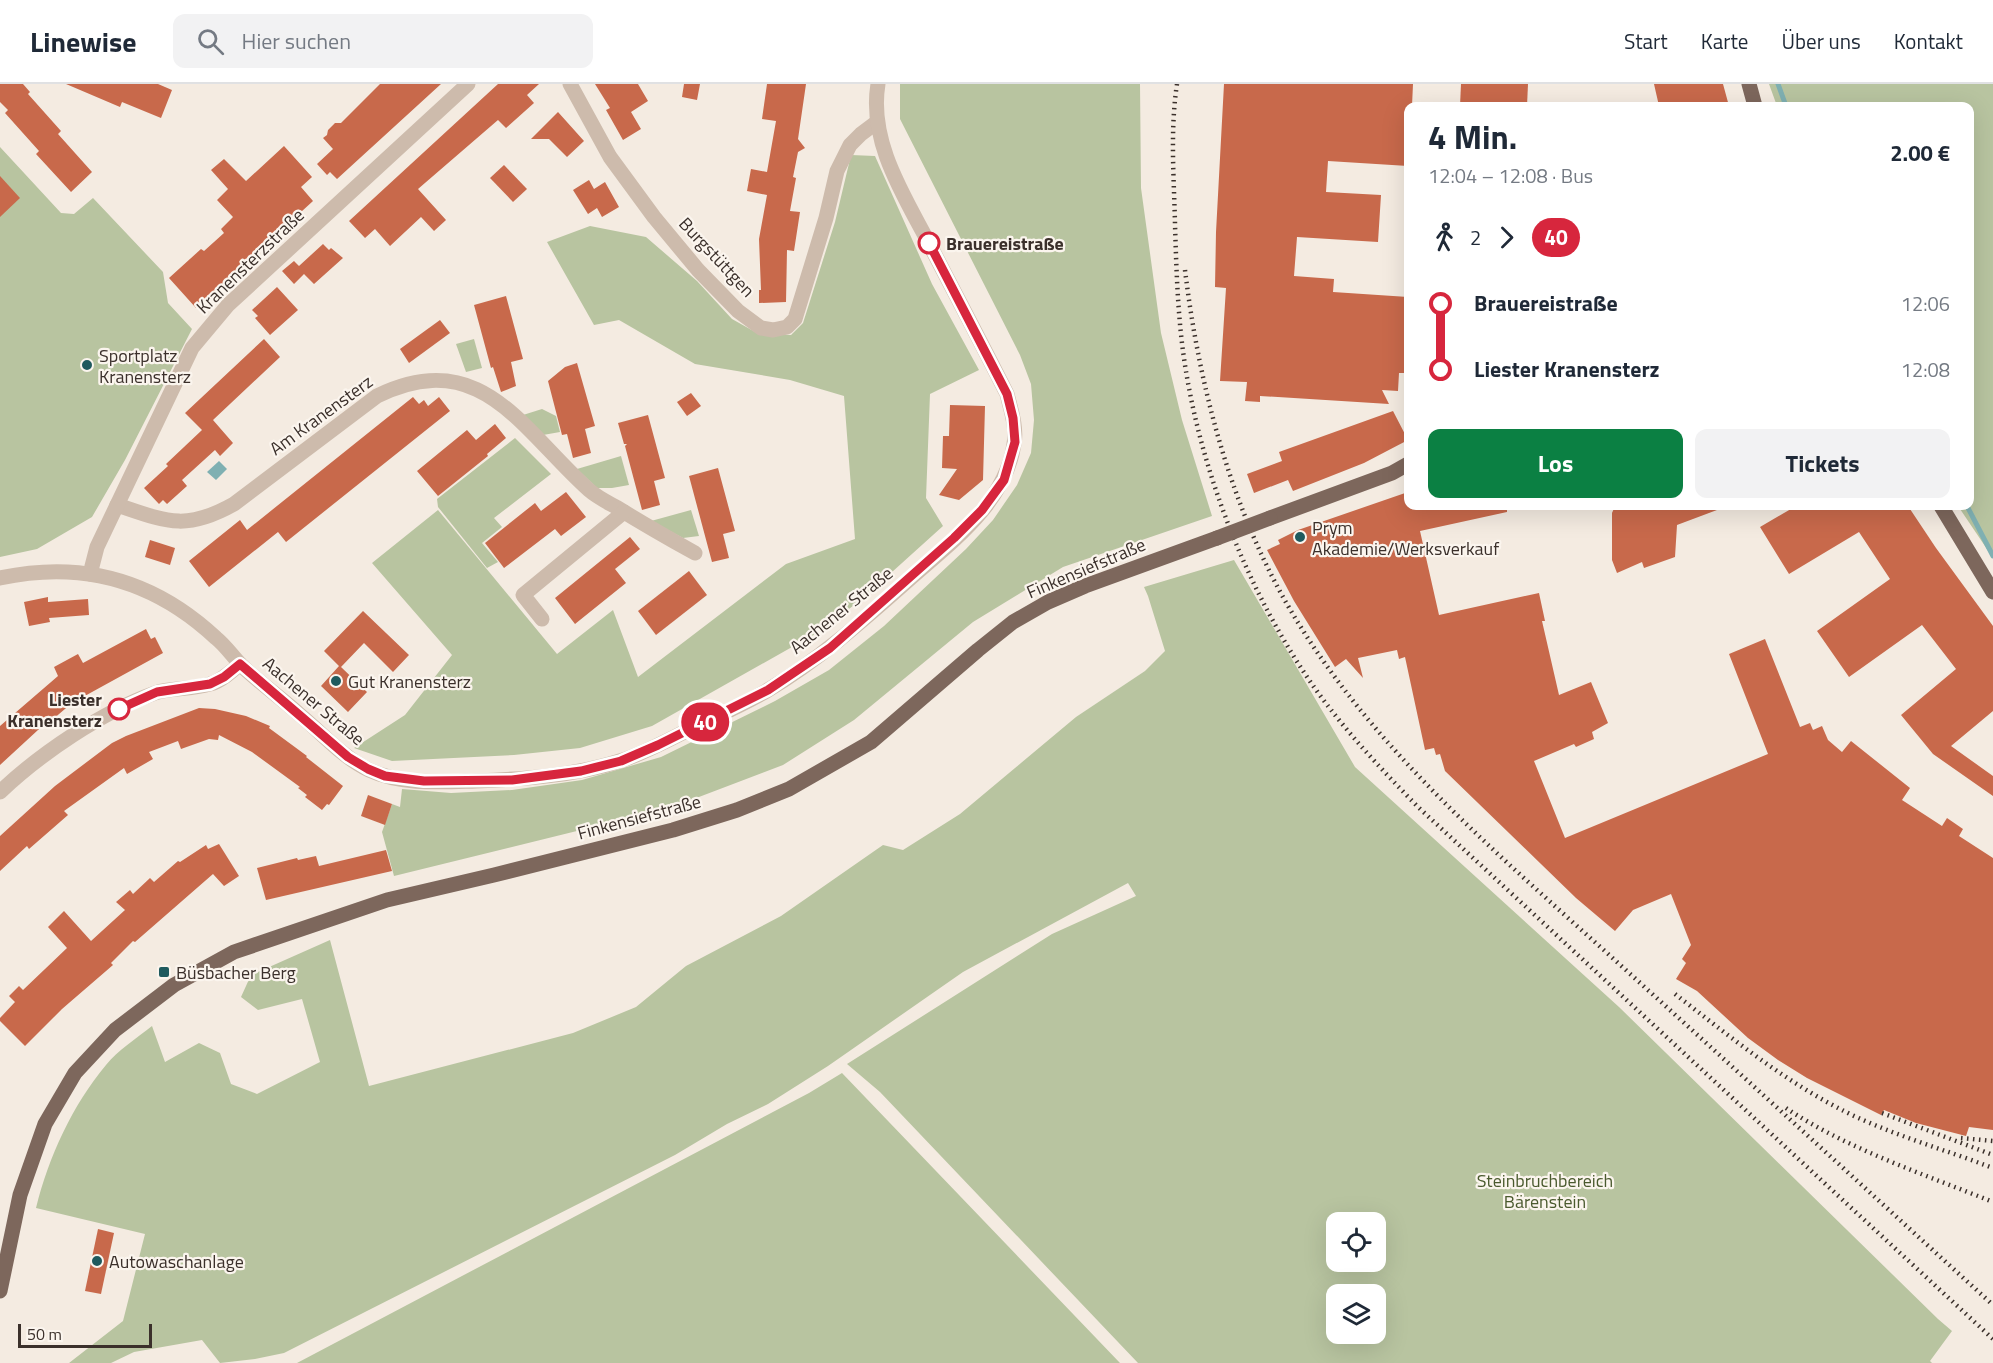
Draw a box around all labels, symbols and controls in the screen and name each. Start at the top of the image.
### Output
search box [173,14,593,68]
text: Linewise [30,20,137,63]
text: Hier suchen [242,24,351,58]
icon: search [194,25,227,58]
text: Start [1624,25,1668,57]
text: Karte [1701,25,1748,57]
text: Über uns [1781,25,1861,57]
text: Kontakt [1894,25,1963,57]
text: 4 Min. [1428,112,1517,162]
text: 2.00 € [1890,136,1950,170]
text: 12:04 – 12:08 · Bus [1428,160,1593,191]
street label: Kranensterzstraße [190,202,310,320]
street label: Burgstüttgen [673,211,761,303]
icon: walk [1428,221,1461,254]
icon: forward [1490,221,1523,254]
text: 40 [1544,221,1568,253]
text: 2 [1470,222,1481,253]
place label: Brauereistraße [946,230,1064,257]
marker: Brauereistraße [918,232,940,254]
text: Brauereistraße [1474,286,1618,320]
text: 12:06 [1901,288,1950,319]
place label: Sportplatz Kranensterz [99,342,191,390]
text: Liester Kranensterz [1474,352,1660,386]
text: 12:08 [1901,354,1950,385]
marker: Sportplatz Kranensterz [80,358,94,372]
street label: Am Kranensterz [264,368,378,462]
button: Los [1428,429,1683,498]
button: Tickets [1695,429,1950,498]
place label: Prym Akademie/Werksverkauf [1312,514,1499,562]
marker: Prym Akademie/Werksverkauf [1293,530,1307,544]
street label: Finkensiefstraße [1022,531,1150,605]
street label: Aachener Straße [784,560,898,660]
street label: Aachener Straße [257,650,371,752]
place label: Gut Kranensterz [348,668,471,695]
marker: Gut Kranensterz [329,674,343,688]
place label: Liester Kranensterz [7,686,102,734]
marker: Liester Kranensterz [108,698,130,720]
line badge: 40 [678,702,732,742]
text: 40 [693,706,717,738]
street label: Finkensiefstraße [574,788,704,846]
place label: Büsbacher Berg [176,959,296,986]
marker: Büsbacher Berg [157,965,171,979]
park label: Steinbruchbereich Bärenstein [1477,1167,1613,1215]
map controls [1326,1212,1386,1344]
button: locate [1326,1212,1386,1272]
place label: Autowaschanlage [109,1248,244,1275]
marker: Autowaschanlage [90,1254,104,1268]
button: layers [1326,1284,1386,1344]
scale bar [18,1321,152,1348]
text: 50 m [27,1322,62,1346]

